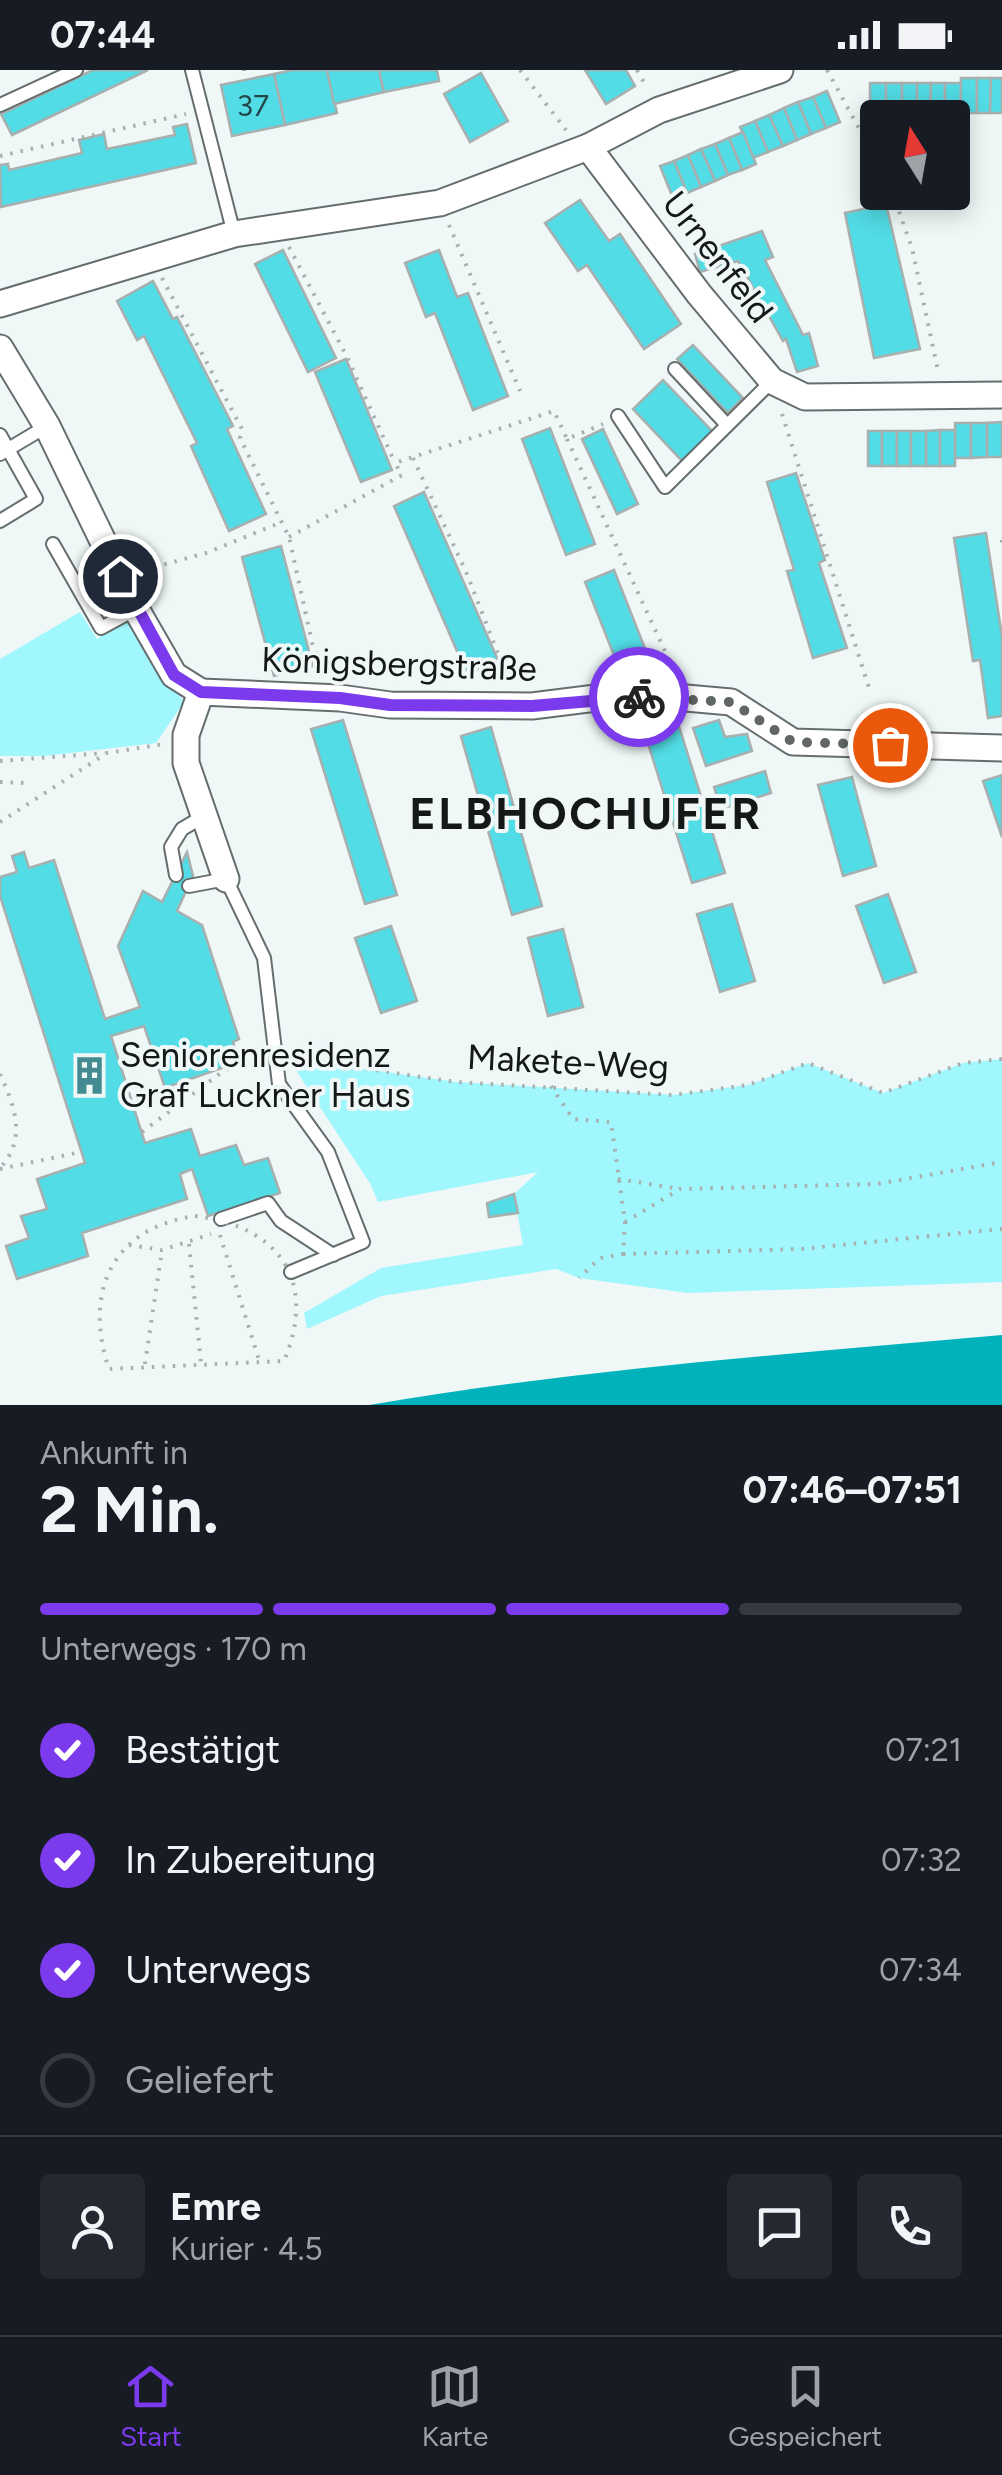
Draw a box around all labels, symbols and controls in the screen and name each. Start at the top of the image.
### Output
text: 07:44 [50,12,155,58]
house number: 37 [237,87,269,124]
north arrow [860,100,970,210]
map controls [860,100,970,210]
street label: Urnenfeld [654,183,782,331]
pin [78,534,163,619]
icon: home [93,549,148,604]
street label: Königsbergstraße [260,638,538,690]
courier [589,647,689,747]
icon: bike [612,670,667,725]
pin [848,703,933,788]
icon: bag [863,718,918,773]
district label: ELBHOCHUFER [409,786,763,840]
place label: Seniorenresidenz Graf Luckner Haus [120,1034,411,1116]
street label: Makete-Weg [466,1036,670,1088]
building icon: Seniorenresidenz Graf Luckner Haus [69,1054,111,1096]
text: Ankunft in [40,1434,188,1472]
text: 07:46–07:51 [743,1467,962,1513]
text: 2 Min. [40,1470,219,1548]
text: Unterwegs · 170 m [40,1630,307,1668]
icon: check [40,1723,95,1778]
text: Bestätigt [125,1727,280,1773]
text: 07:21 [885,1731,962,1769]
icon: check [40,1833,95,1888]
text: In Zubereitung [125,1837,376,1883]
text: 07:32 [881,1841,962,1879]
icon: check [40,1943,95,1998]
text: Unterwegs [125,1947,311,1993]
text: 07:34 [879,1951,962,1989]
text: Geliefert [125,2057,274,2103]
button: person [40,2174,145,2279]
button: chat [727,2174,832,2279]
button: phone [857,2174,962,2279]
text: Emre [170,2184,261,2230]
text: Kurier · 4.5 [170,2230,323,2268]
tab: Start [120,2359,182,2453]
tab: Karte [422,2359,488,2453]
tab: Gespeichert [728,2359,882,2453]

